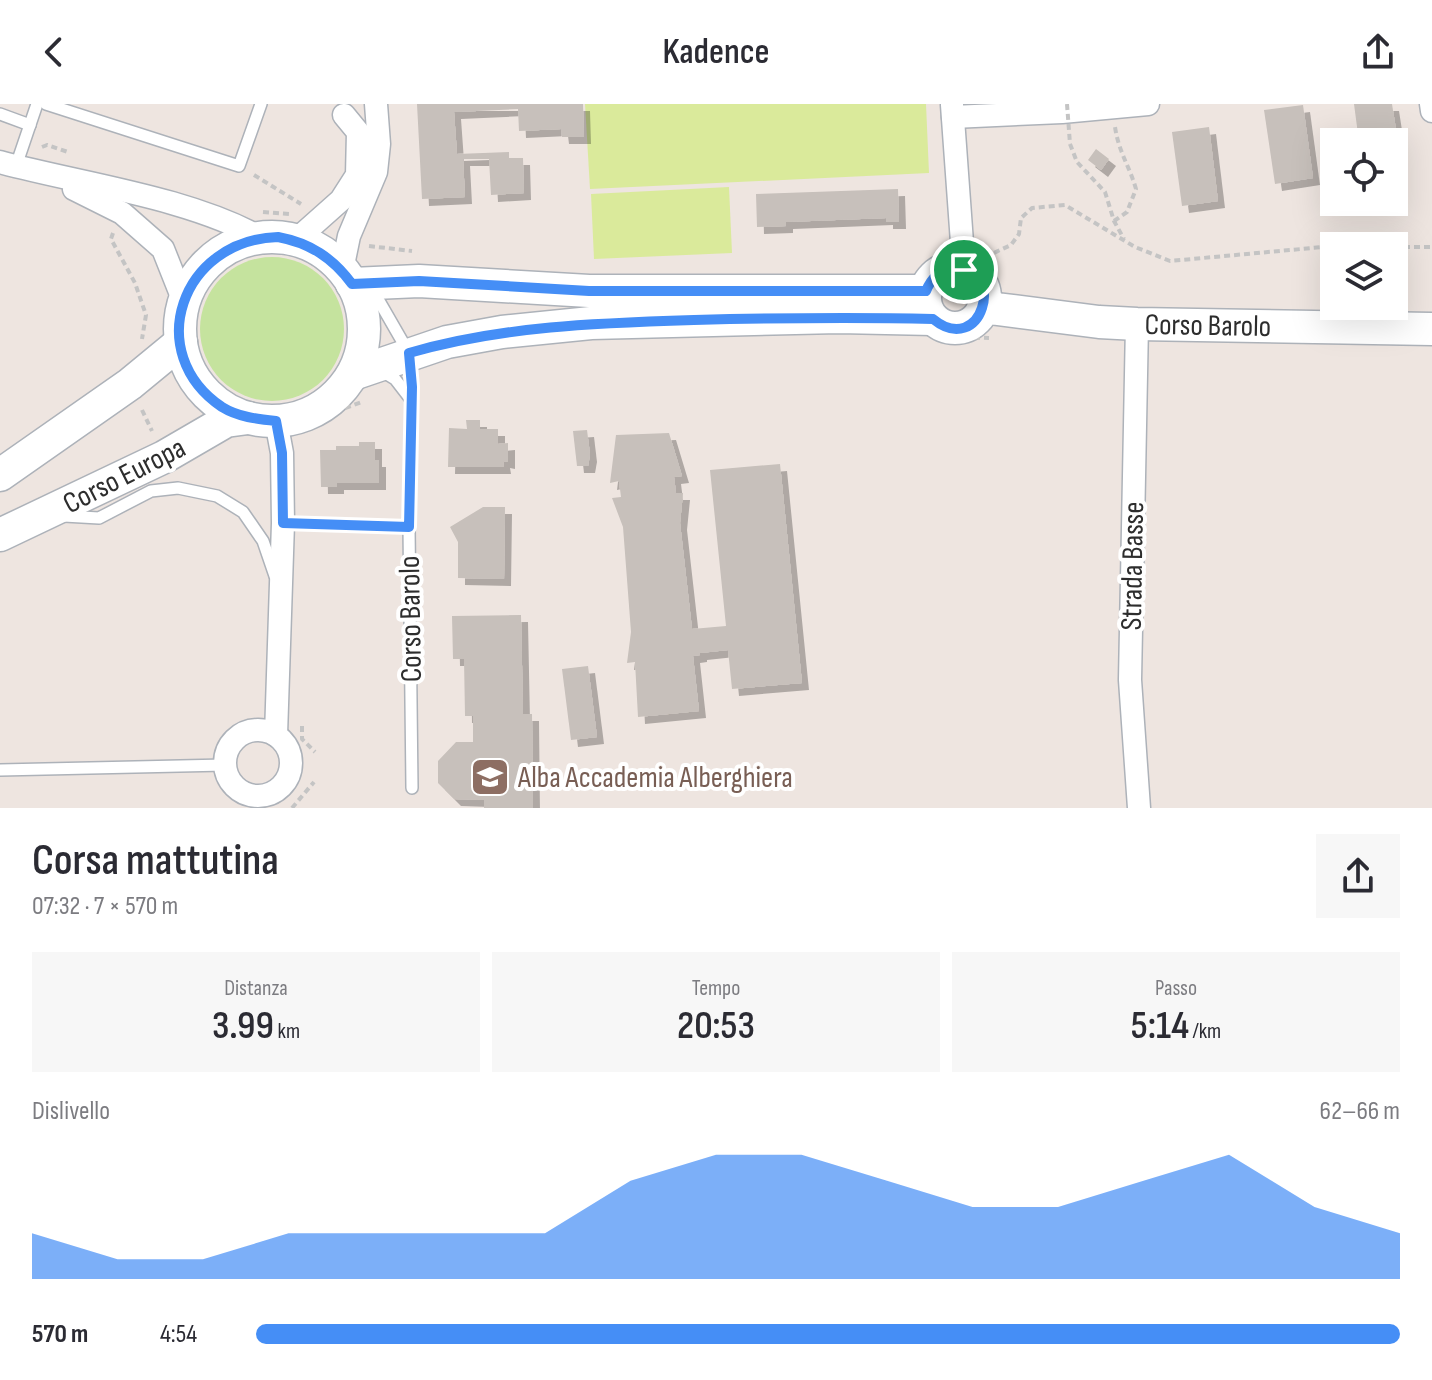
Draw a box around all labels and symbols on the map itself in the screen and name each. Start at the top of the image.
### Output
pin [930,236,998,304]
street label: Corso Barolo [1144,307,1272,345]
street label: Corso Europa [57,430,192,522]
street label: Strada Basse [1114,501,1152,631]
street label: Corso Barolo [392,555,430,683]
school or university icon: Alba Accademia Alberghiera [469,756,511,798]
place label: Alba Accademia Alberghiera [517,760,793,796]

